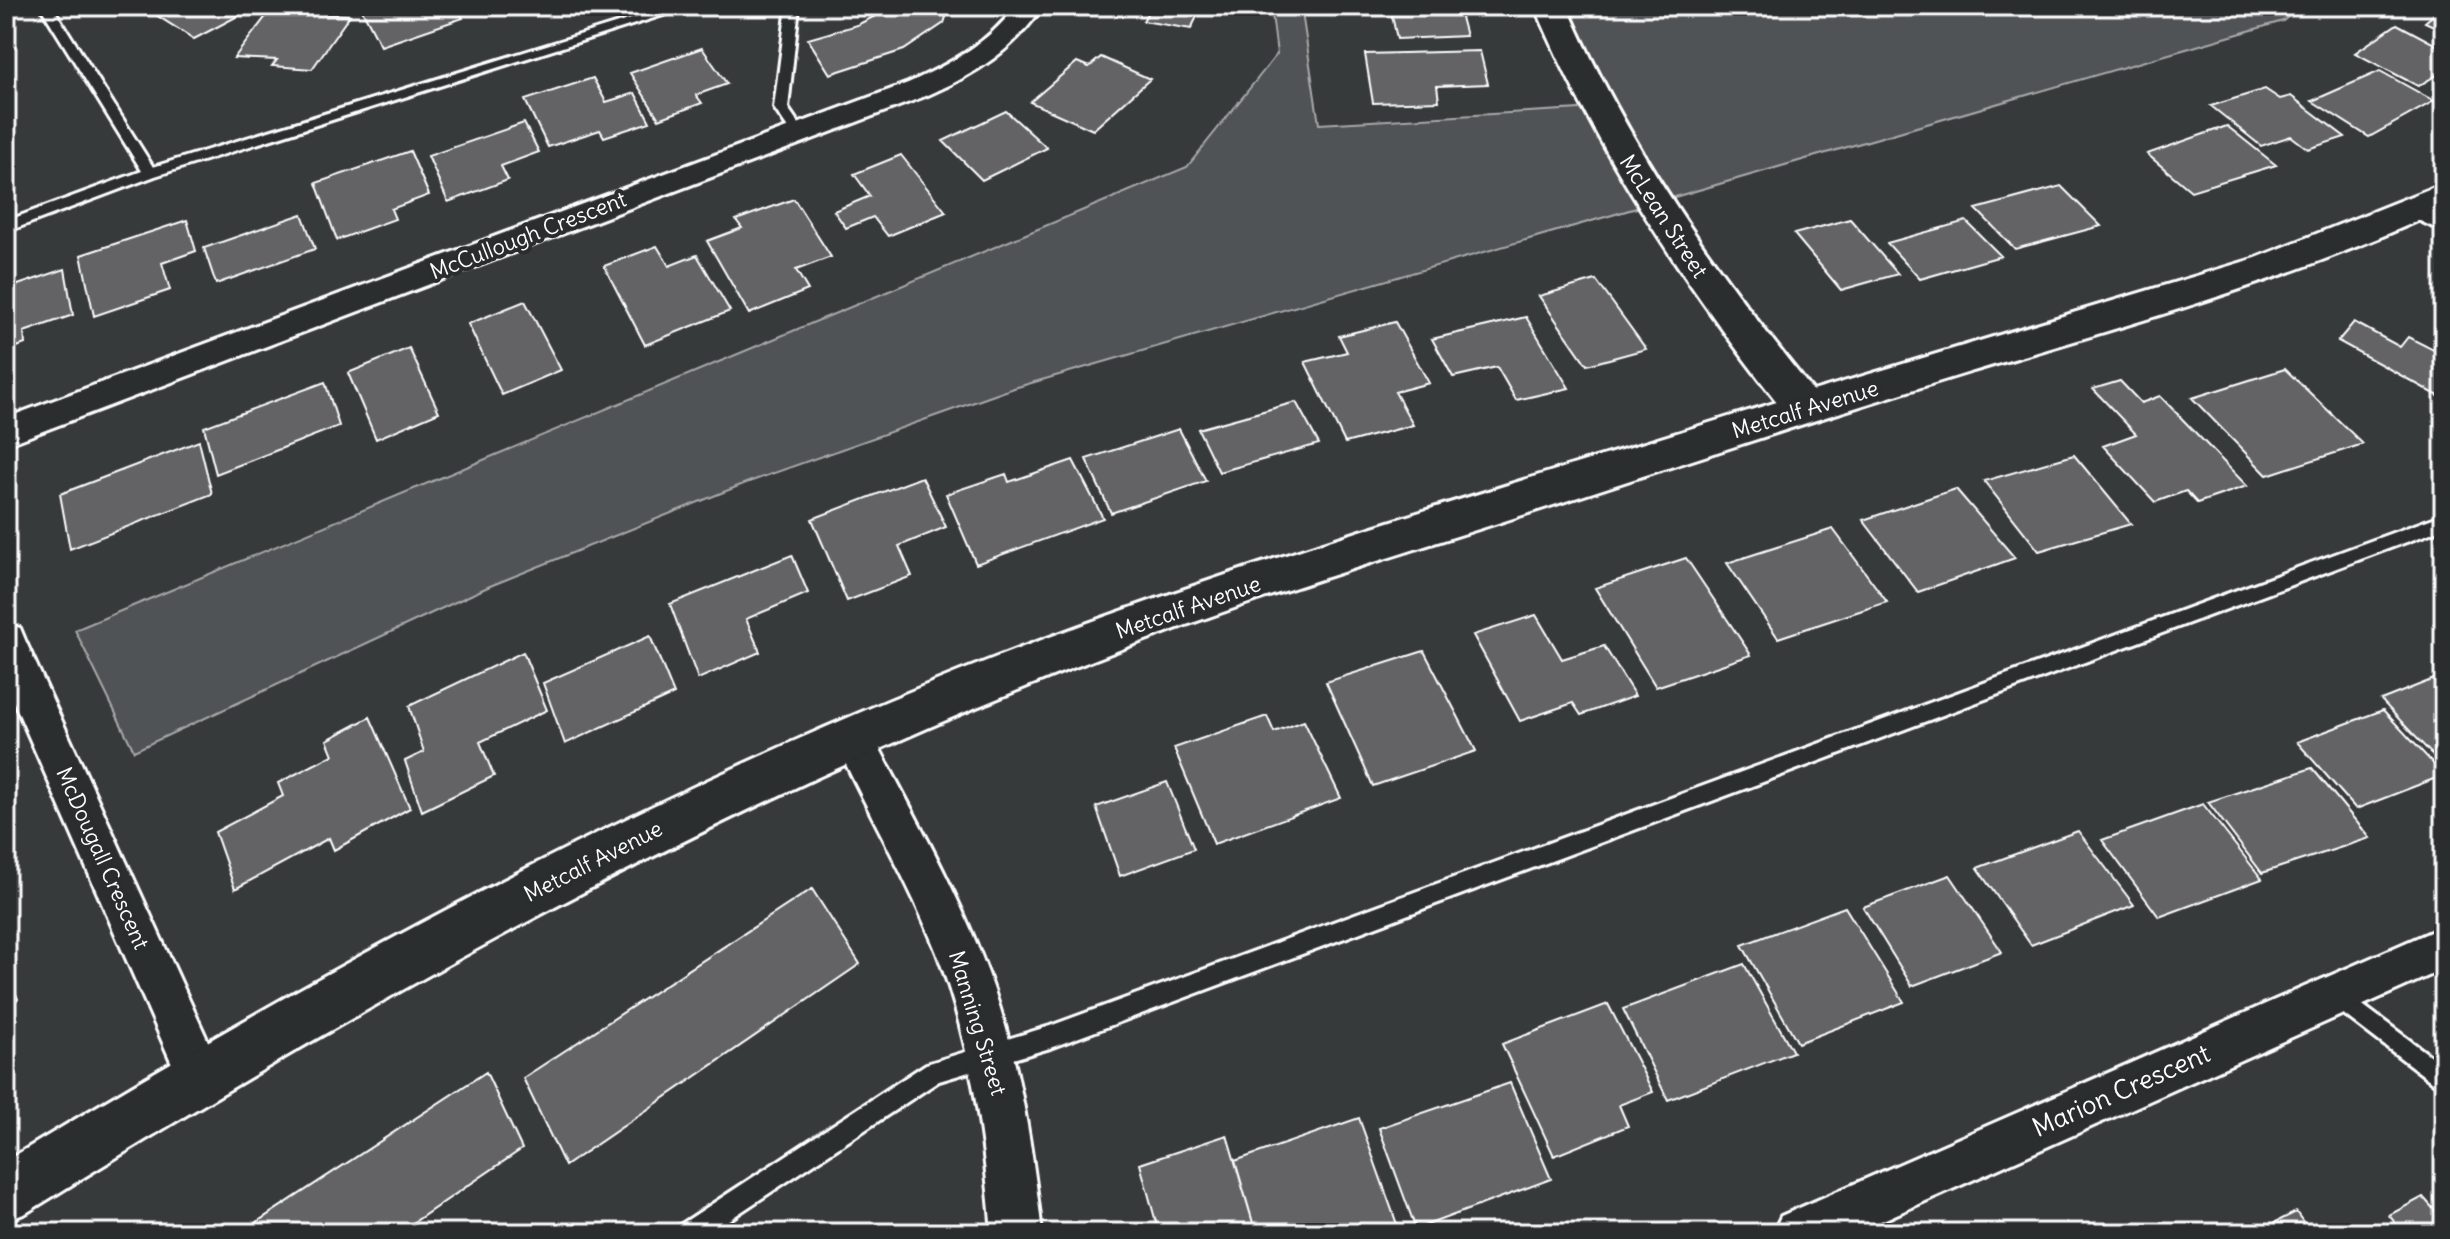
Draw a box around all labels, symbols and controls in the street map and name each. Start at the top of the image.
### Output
street label: McLean Street [1614,149,1714,283]
street label: McCullough Crescent [426,185,630,285]
street label: Metcalf Avenue [1728,373,1882,445]
street label: Metcalf Avenue [1112,569,1264,645]
street label: McDougall Crescent [50,763,156,953]
street label: Metcalf Avenue [519,814,667,908]
street label: Manning Street [943,947,1013,1099]
street label: Marion Crescent [2027,1036,2215,1144]

